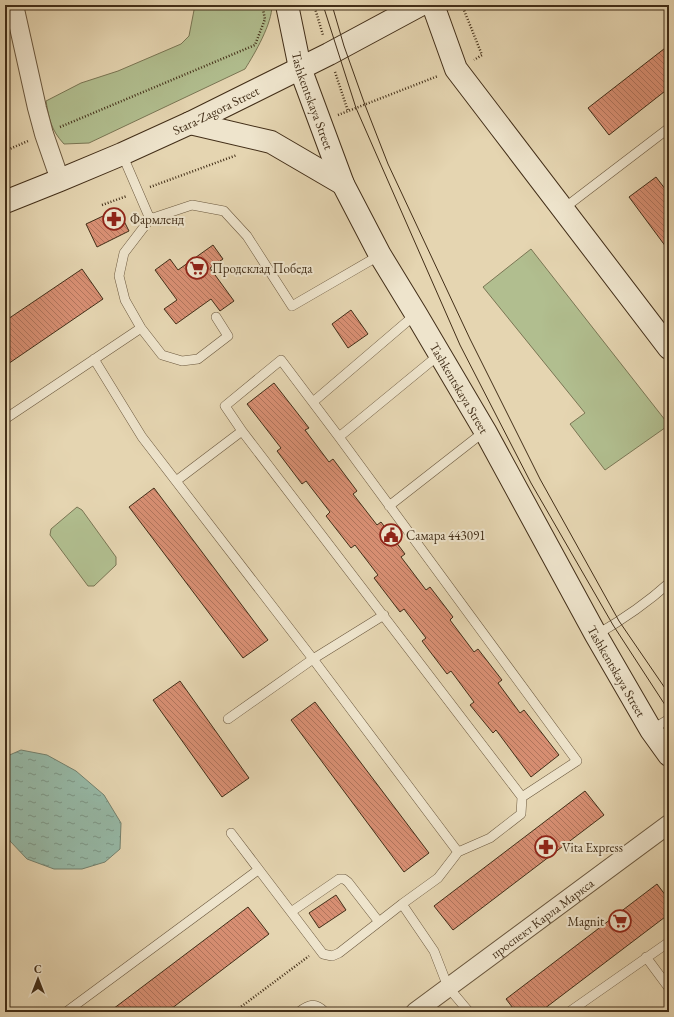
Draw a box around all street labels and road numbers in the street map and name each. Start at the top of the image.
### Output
street label: Tashkentskaya Street [288,50,338,152]
street label: Stara-Zagora Street [170,82,262,138]
street label: Tashkentskaya Street [426,339,493,437]
street label: Tashkentskaya Street [584,622,650,720]
street label: проспект Карла Маркса [487,874,598,962]

